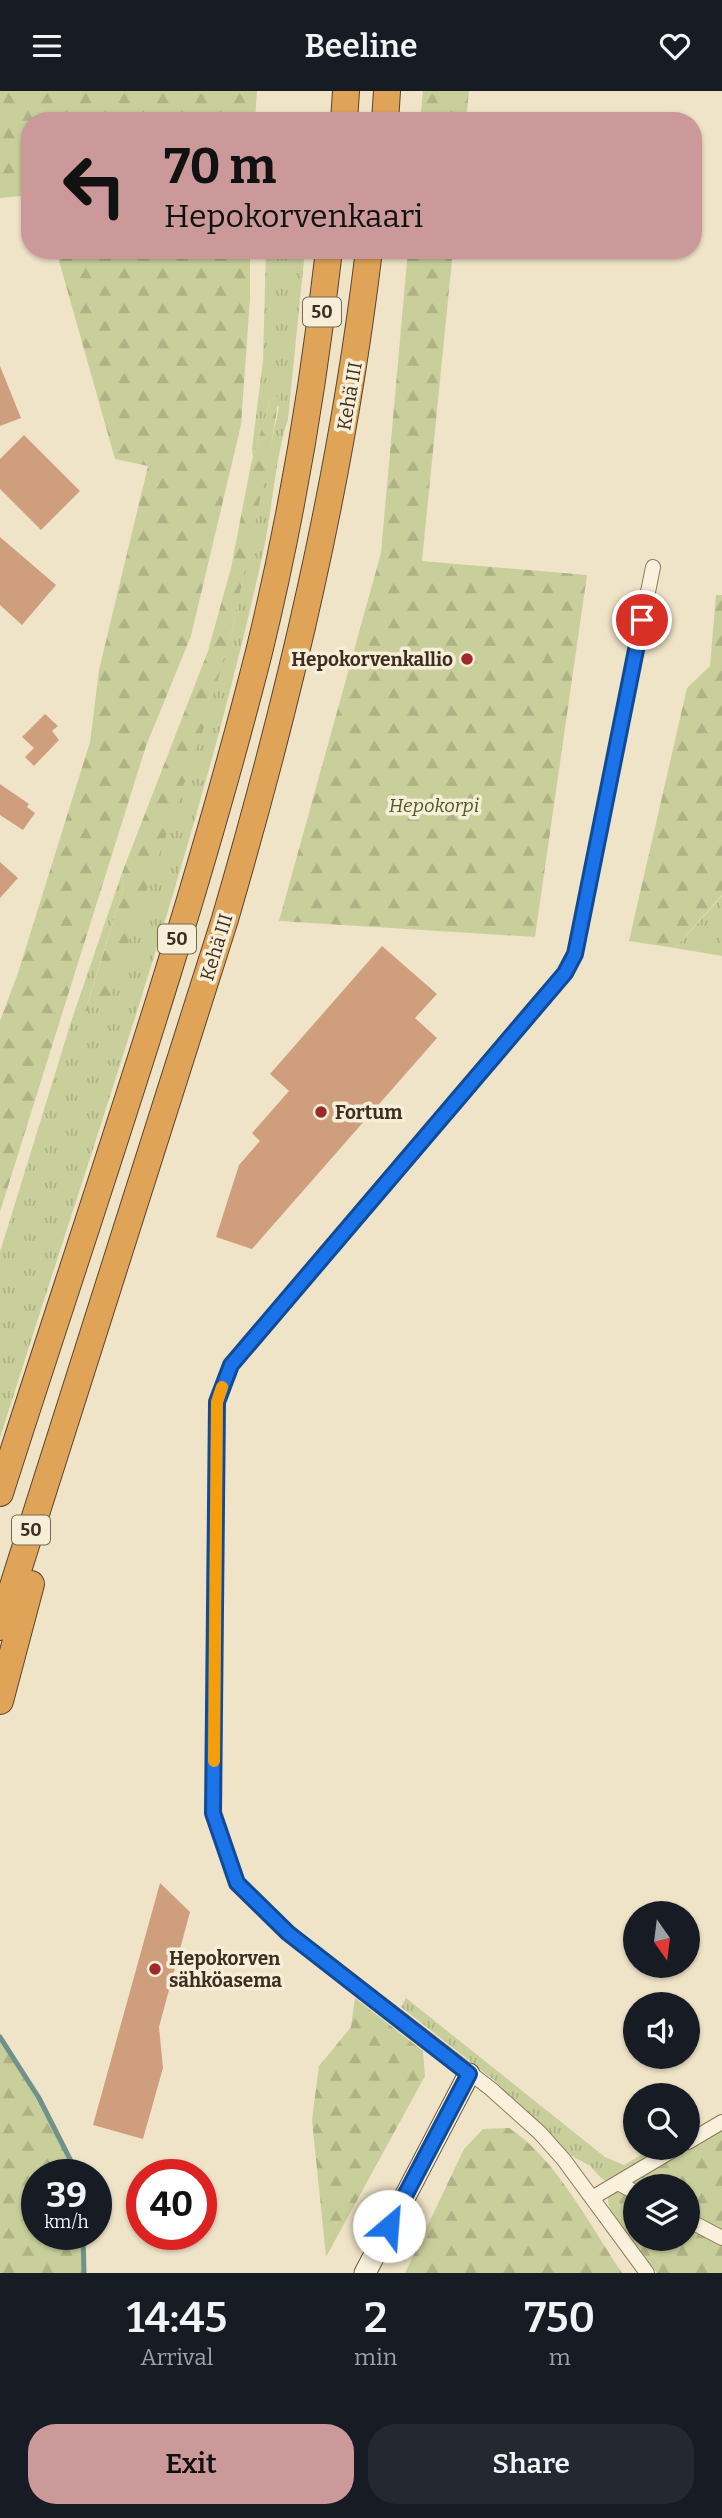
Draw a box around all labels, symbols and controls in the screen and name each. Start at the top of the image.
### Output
icon: menu [28,27,66,65]
text: Beeline [304,27,418,65]
icon: heart [656,27,694,65]
text: 70 m [164,137,276,196]
icon: left [49,140,140,231]
text: Hepokorvenkaari [164,197,423,235]
road number: 50 [303,297,341,327]
street label: Kehä III [332,360,367,432]
pin [612,590,672,650]
icon: arrive [623,601,661,639]
place label: Hepokorvenkallio [291,648,453,671]
marker: Hepokorvenkallio [459,651,475,667]
park label: Hepokorpi [389,794,479,817]
street label: Kehä III [195,911,238,984]
road number: 50 [158,925,196,953]
place label: Fortum [335,1101,402,1124]
marker: Fortum [313,1104,329,1120]
road number: 50 [12,1515,50,1545]
north arrow [623,1901,700,1977]
map controls [623,1901,700,2251]
place label: Hepokorven sähköasema [169,1947,282,1992]
marker: Hepokorven sähköasema [147,1961,163,1977]
button: sound [623,1992,700,2069]
button: search [623,2083,700,2160]
speed limit sign: 40 [126,2159,217,2250]
text: 39 [46,2174,87,2216]
button: layers [623,2174,700,2251]
position arrow [352,2189,426,2263]
text: km/h [44,2211,89,2233]
text: 14:45 [127,2293,227,2343]
text: 2 [364,2293,387,2343]
text: 750 [524,2293,595,2343]
text: Arrival [141,2343,213,2371]
text: min [354,2343,397,2371]
text: m [549,2343,571,2371]
button: Exit [28,2424,354,2504]
button: Share [368,2424,694,2504]

